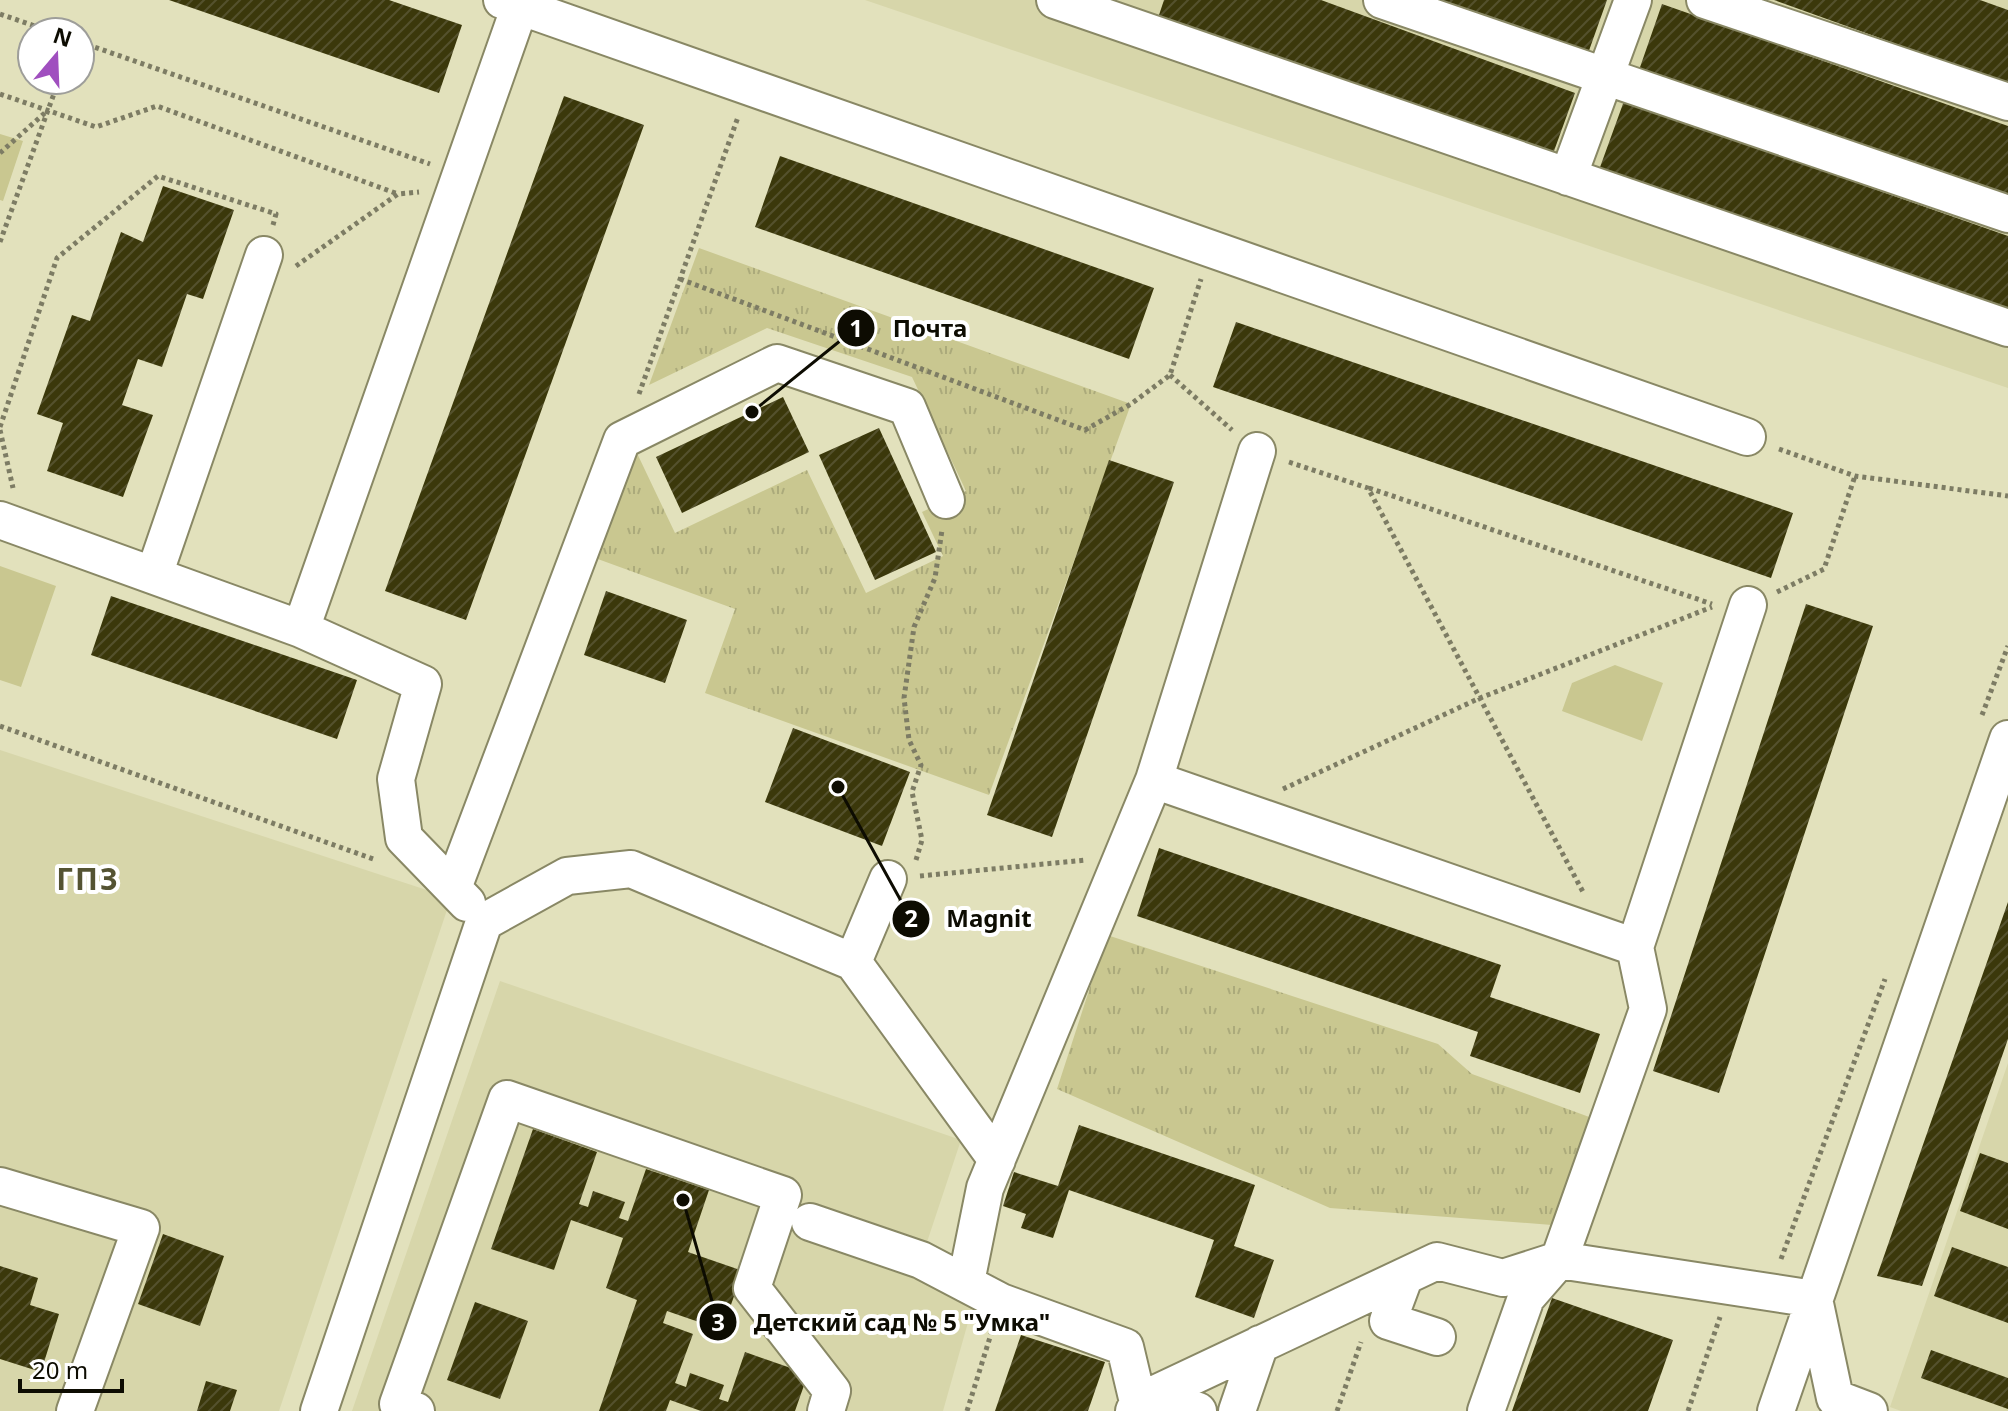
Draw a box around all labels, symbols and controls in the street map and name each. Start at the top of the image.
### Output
north arrow [16,16,96,96]
text: N [49,19,76,53]
callout: Почта [836,304,983,352]
text: 1 [849,311,863,344]
text: Почта [893,311,967,344]
district label: ГПЗ [56,858,120,899]
callout: Magnit [891,895,1048,943]
text: 2 [904,901,918,934]
text: Magnit [946,901,1032,934]
callout: Детский сад № 5 "Умка" [698,1298,1067,1346]
text: 3 [711,1305,725,1338]
text: Детский сад № 5 "Умка" [754,1305,1050,1338]
scale bar [20,1343,122,1393]
text: 20 m [32,1353,88,1386]

